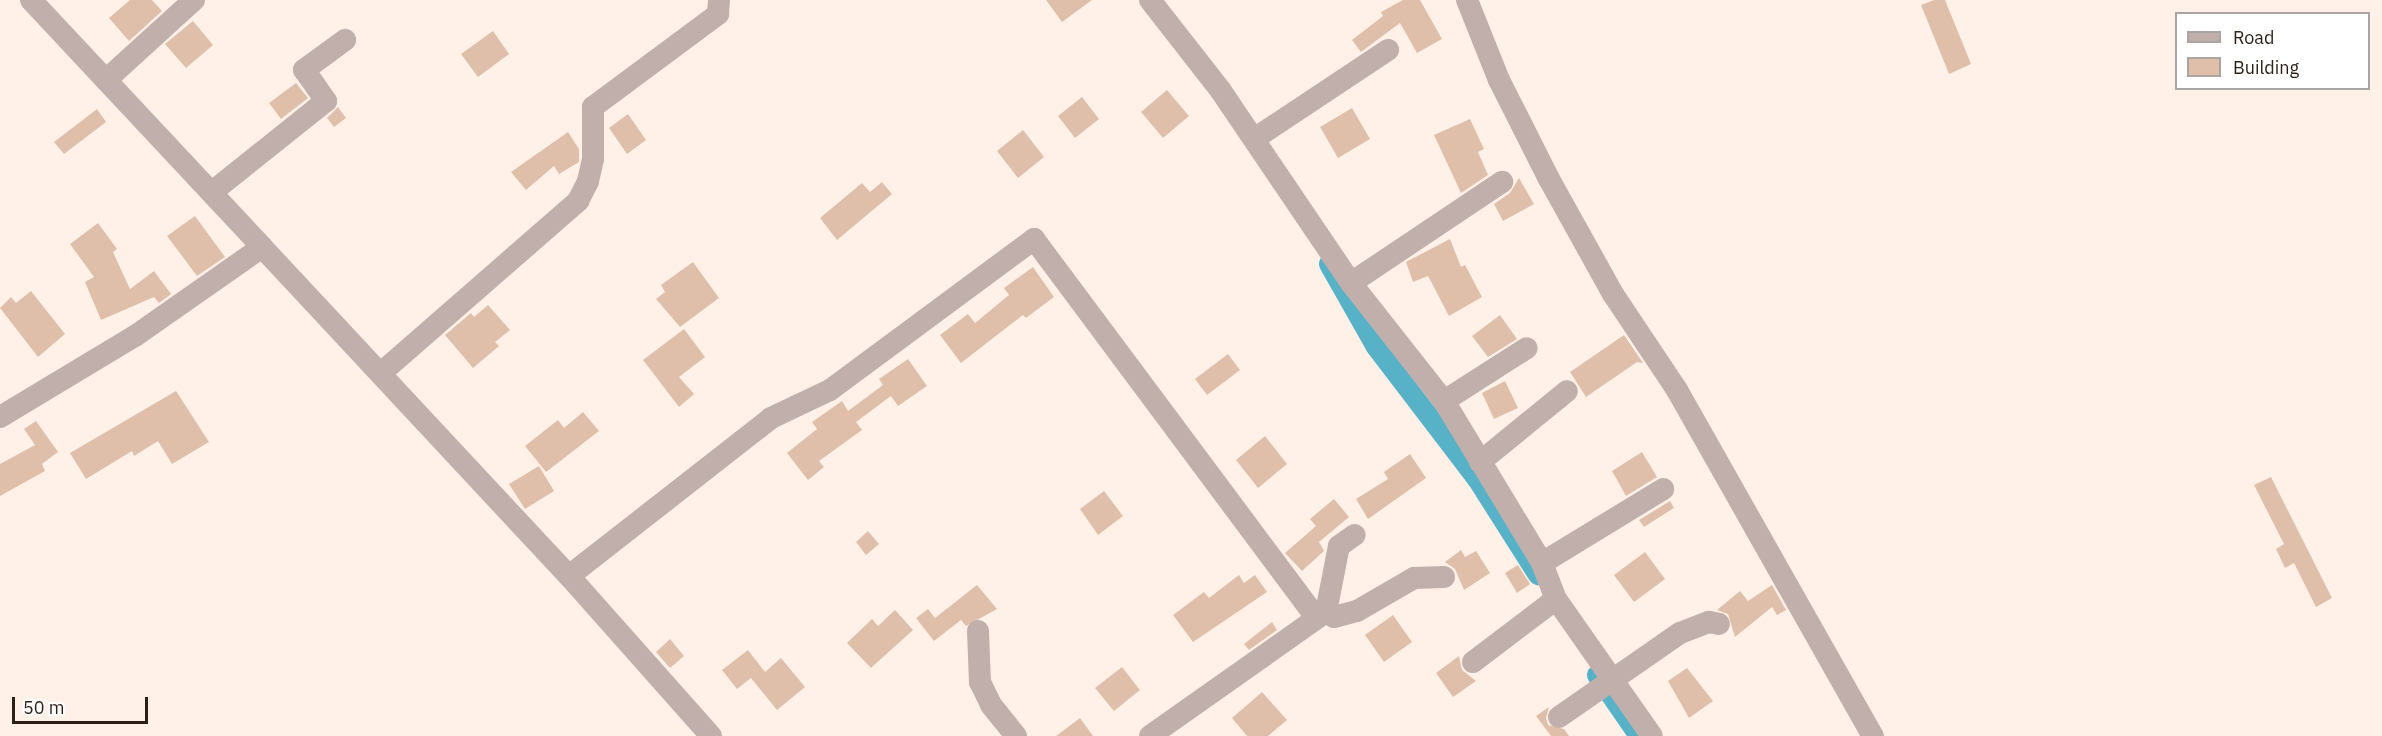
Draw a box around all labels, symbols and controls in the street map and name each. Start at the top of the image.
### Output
legend [2175,12,2370,90]
text: Road [2233,26,2274,49]
text: Building [2233,56,2299,79]
scale bar [15,685,152,723]
text: 50 m [23,696,65,719]

